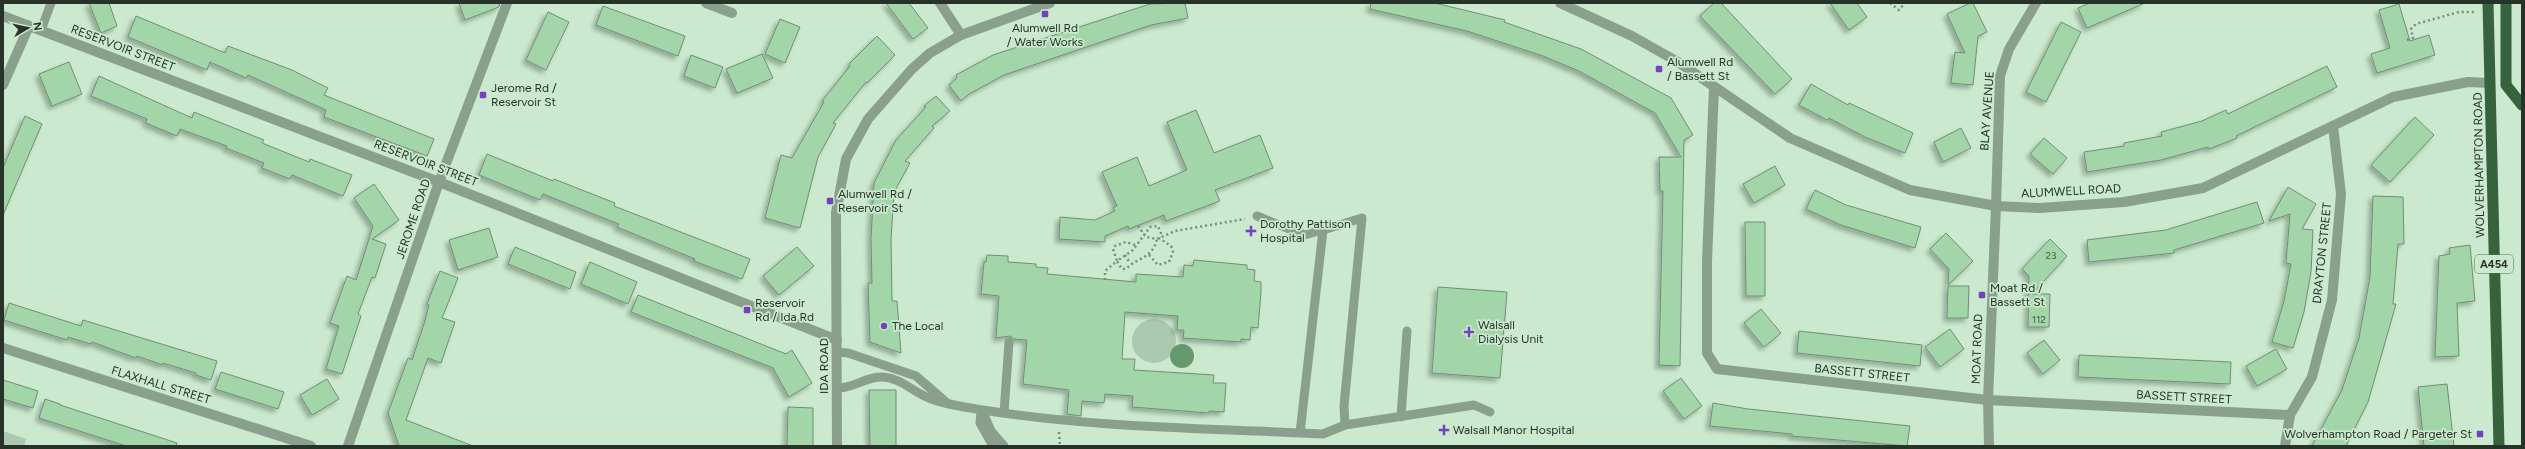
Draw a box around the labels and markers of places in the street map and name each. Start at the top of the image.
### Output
marker: Alumwell Rd / Water Works [1040,9,1050,19]
place label: Alumwell Rd / Water Works [1007,21,1084,49]
place label: Alumwell Rd / Bassett St [1667,55,1733,83]
marker: Alumwell Rd / Bassett St [1654,64,1664,74]
place label: Jerome Rd / Reservoir St [491,81,557,109]
marker: Jerome Rd / Reservoir St [478,90,488,100]
place label: Alumwell Rd / Reservoir St [838,187,912,215]
marker: Alumwell Rd / Reservoir St [825,196,835,206]
place label: Dorothy Pattison Hospital [1260,217,1351,245]
marker: Dorothy Pattison Hospital [1245,225,1257,237]
place label: Moat Rd / Bassett St [1990,281,2046,309]
marker: Moat Rd / Bassett St [1977,290,1987,300]
place label: Reservoir Rd / Ida Rd [755,296,814,324]
marker: Reservoir Rd / Ida Rd [742,305,752,315]
place label: Walsall Dialysis Unit [1478,318,1544,346]
place label: The Local [892,319,943,333]
marker: The Local [879,321,889,331]
marker: Walsall Dialysis Unit [1463,326,1475,338]
place label: Walsall Manor Hospital [1453,423,1574,437]
marker: Walsall Manor Hospital [1438,424,1450,436]
place label: Wolverhampton Road / Pargeter St [2285,427,2472,441]
marker: Wolverhampton Road / Pargeter St [2475,429,2485,439]

